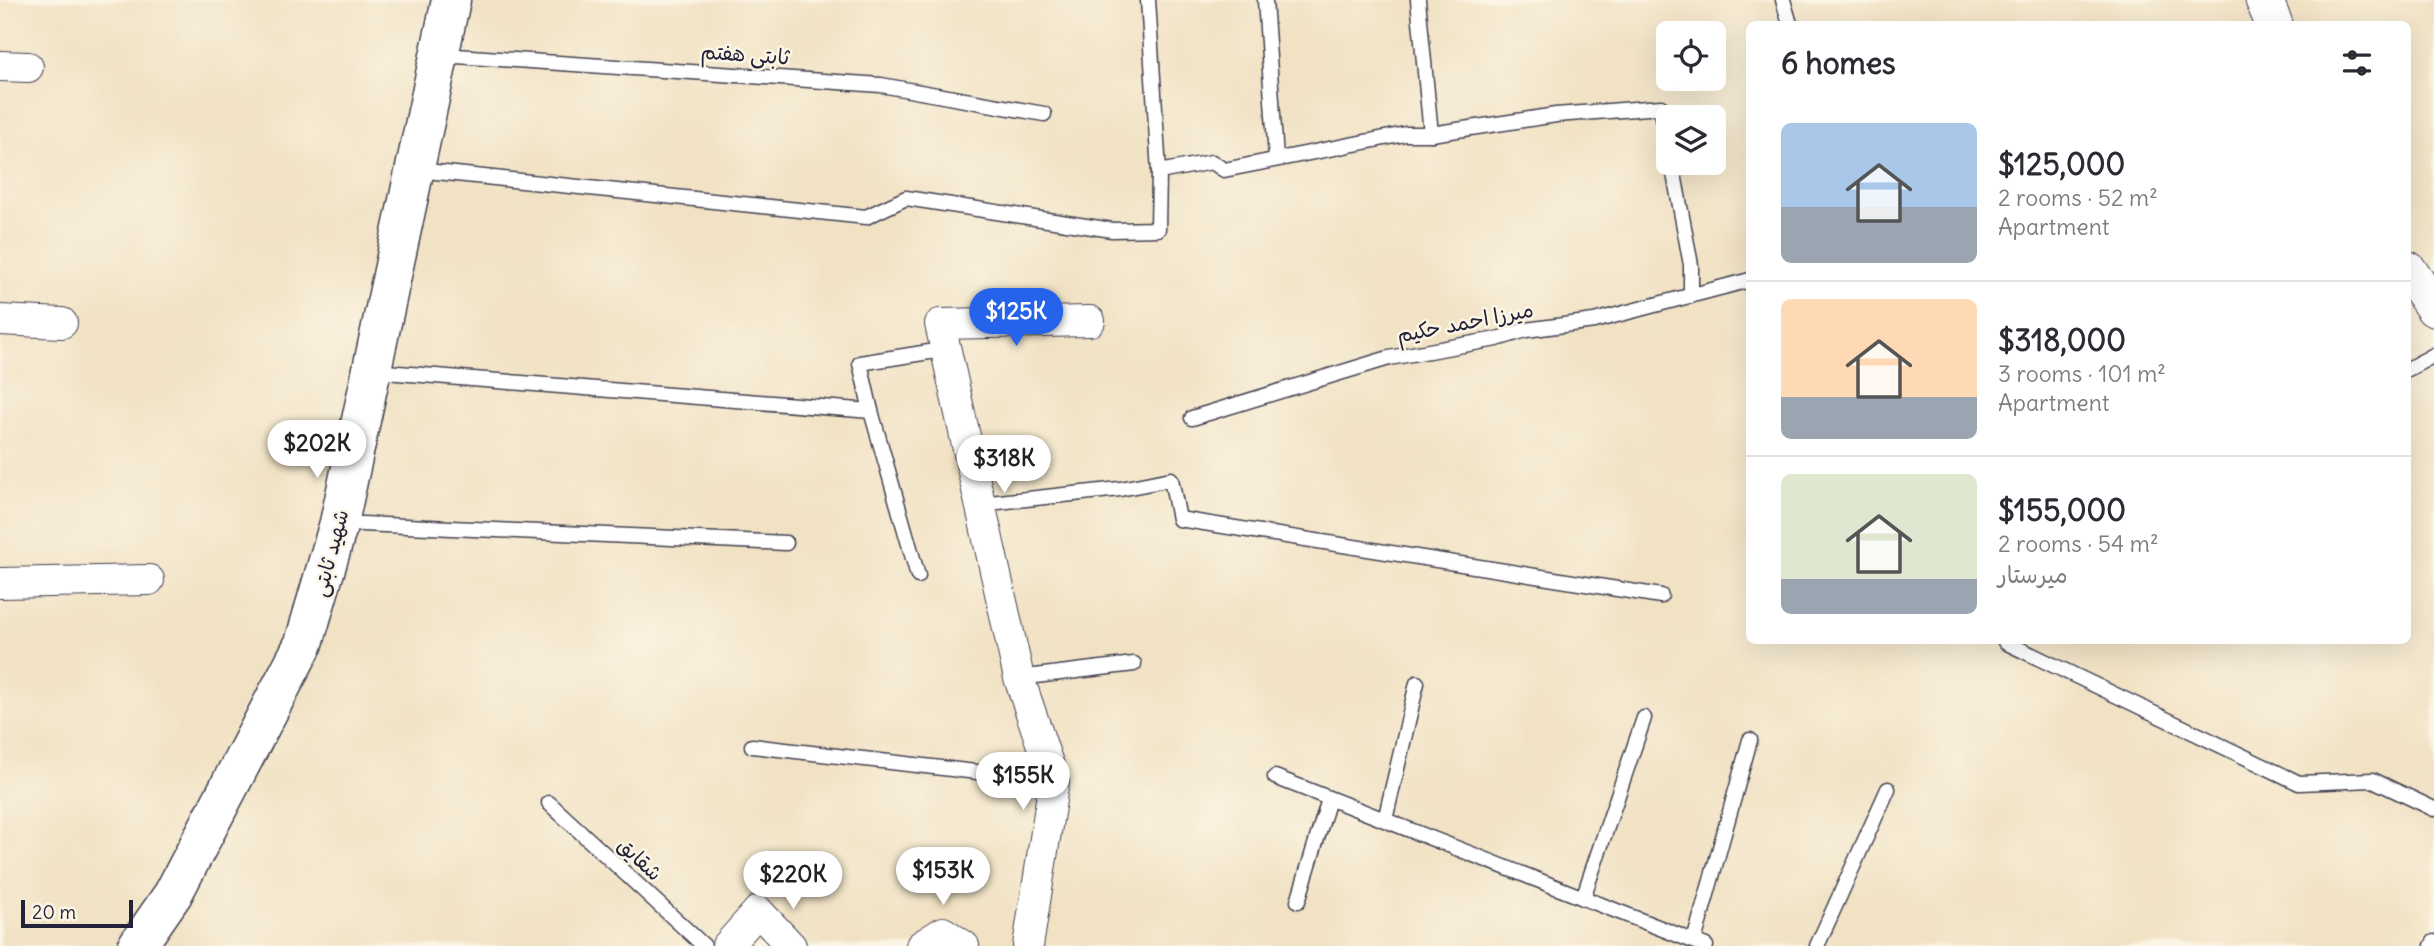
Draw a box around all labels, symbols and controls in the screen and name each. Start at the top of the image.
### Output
map controls [1656,21,1726,175]
button: locate [1656,21,1726,91]
street label: ثابتی هفتم [700,37,791,74]
text: 6 homes [1781,44,1896,82]
icon: filters [2338,44,2376,82]
button: layers [1656,105,1726,175]
text: $125,000 [1998,145,2125,183]
icon: home [1837,151,1921,235]
text: 2 rooms · 52 m² [1998,183,2158,212]
text: Apartment [1998,212,2110,241]
pin: $125K [967,288,1065,348]
text: $125K [985,296,1047,325]
street label: میرزا احمد حکیم [1394,296,1536,351]
text: $318,000 [1998,321,2126,359]
icon: home [1837,327,1921,411]
text: 3 rooms · 101 m² [1998,359,2166,388]
text: Apartment [1998,388,2110,417]
pin: $202K [268,420,366,480]
text: $202K [283,428,351,457]
pin: $318K [955,435,1053,495]
text: $318K [973,443,1035,472]
text: $155,000 [1998,491,2126,529]
icon: home [1837,502,1921,586]
street label: شهید ثابتی [305,506,356,600]
text: 2 rooms · 54 m² [1998,529,2159,558]
text: میرستار [1998,560,2068,589]
pin: $155K [974,752,1072,812]
text: $155K [992,760,1054,789]
street label: شقایق [612,831,668,887]
pin: $153K [894,848,992,907]
pin: $220K [744,852,842,911]
text: $153K [912,855,974,884]
text: $220K [759,859,827,888]
scale bar [21,897,133,929]
text: 20 m [32,900,76,924]

